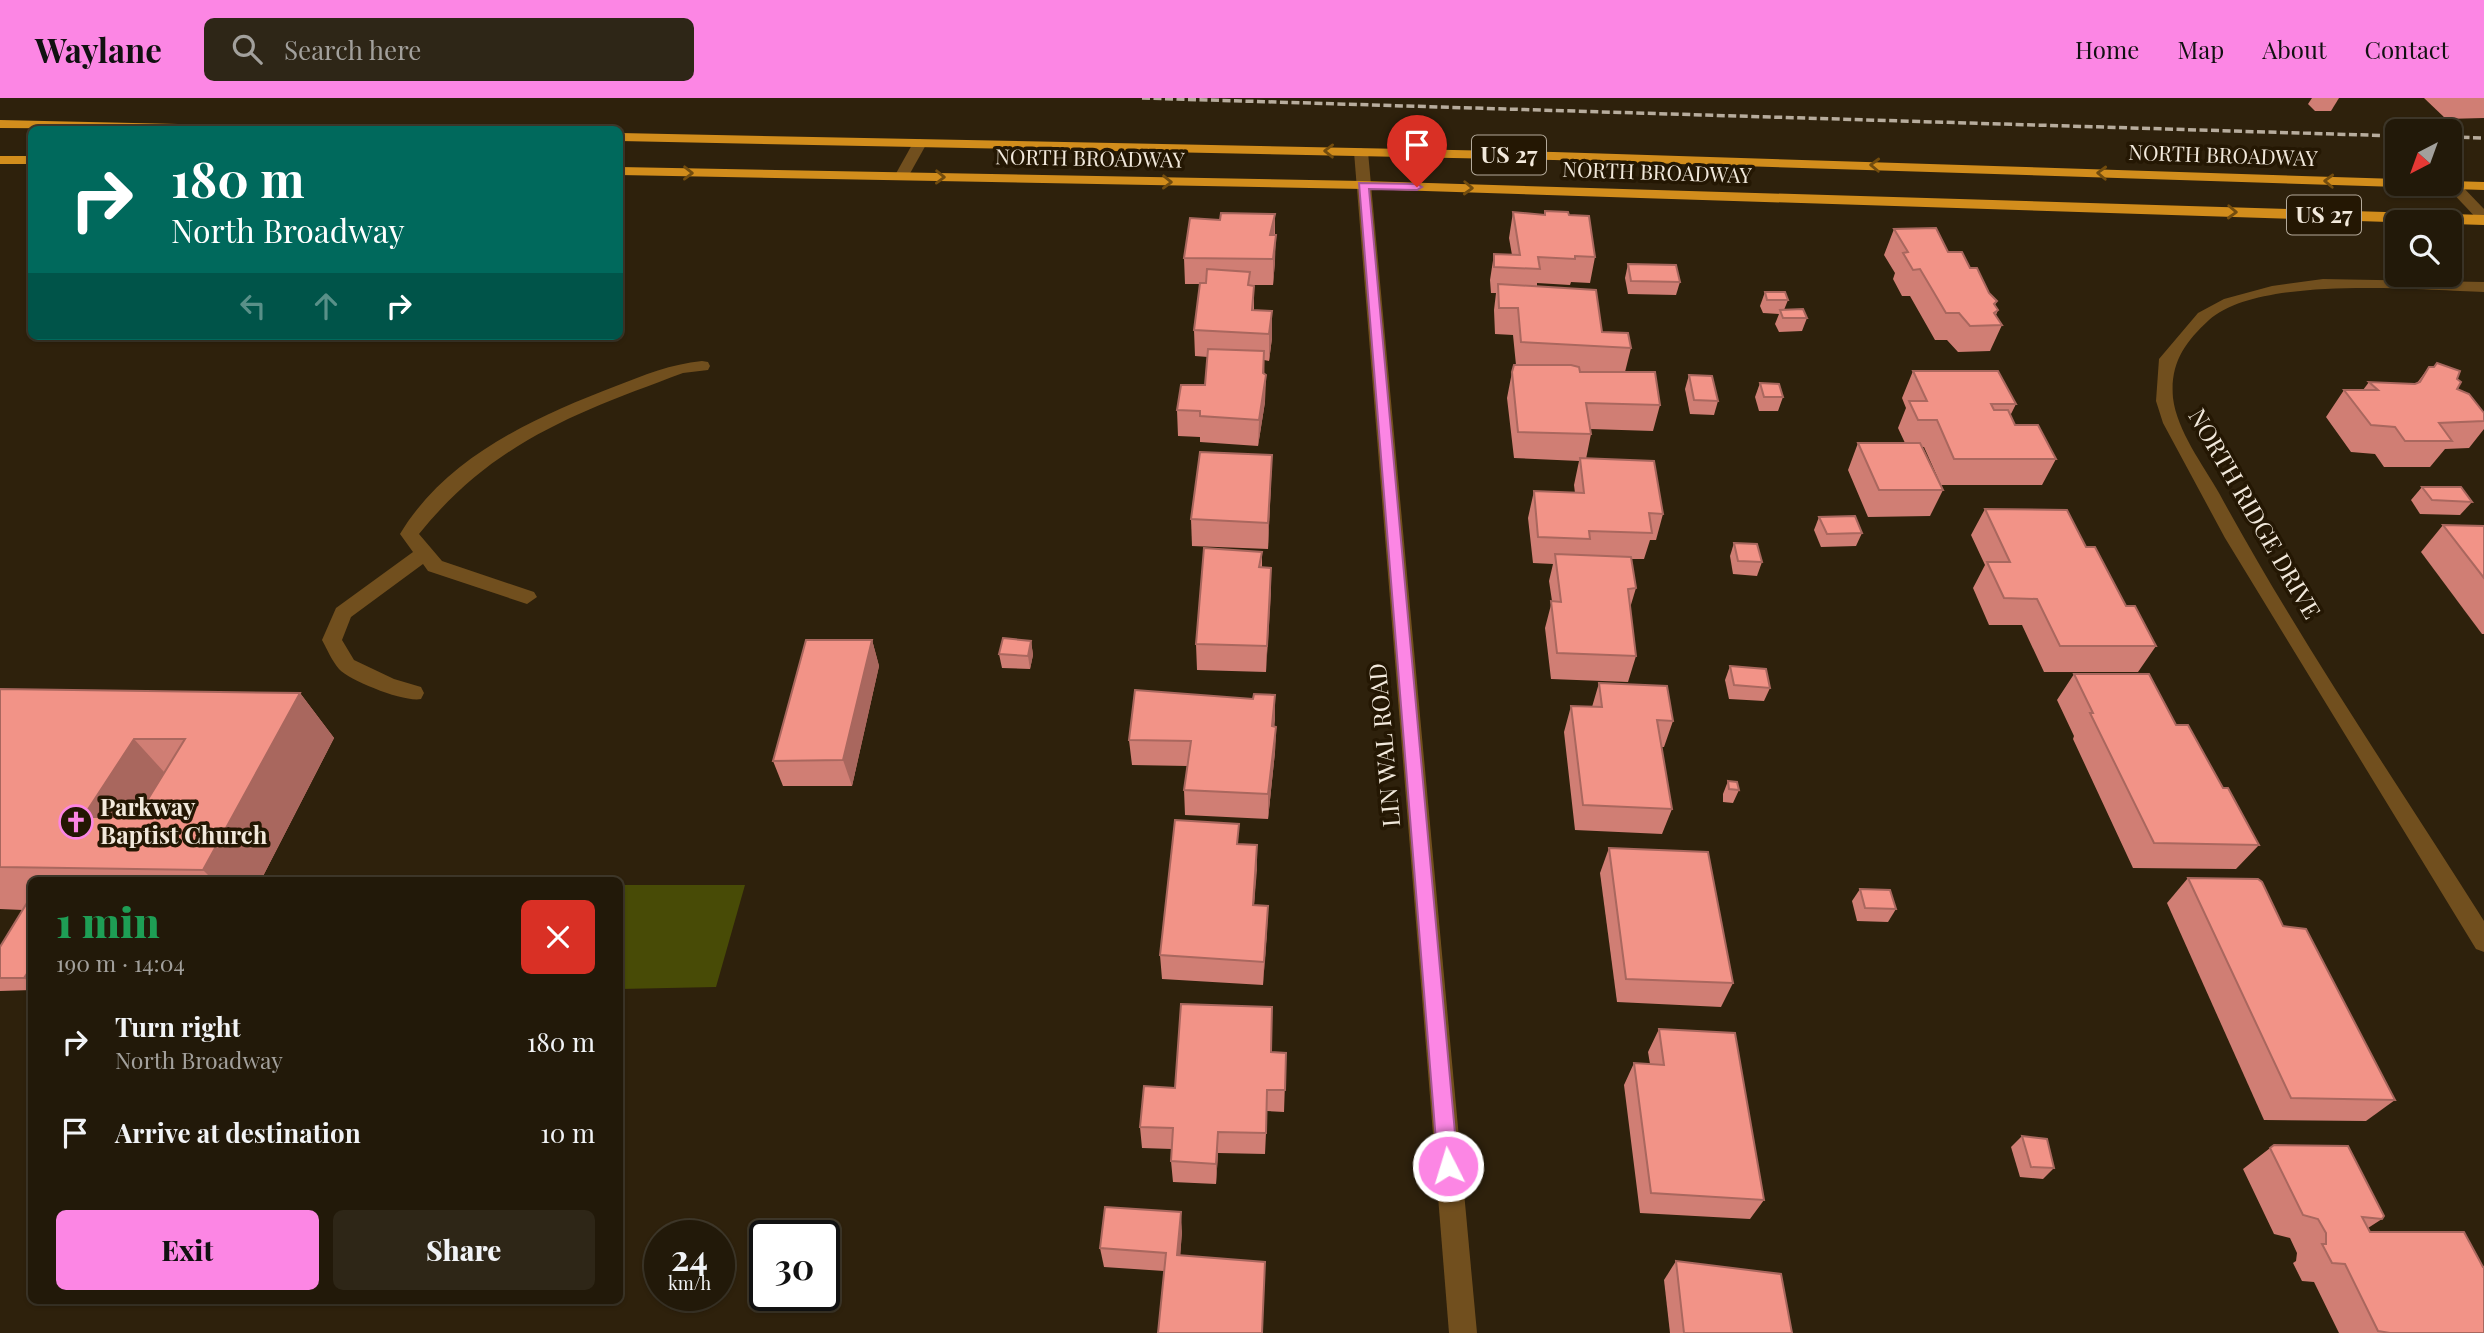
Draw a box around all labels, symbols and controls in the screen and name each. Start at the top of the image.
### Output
search box [204,18,694,81]
text: Waylane [35,27,162,71]
icon: search [228,30,266,68]
text: Search here [284,32,421,67]
text: Home [2075,33,2139,65]
text: Map [2177,33,2224,65]
text: About [2262,33,2326,65]
text: Contact [2364,33,2449,65]
pin [1387,115,1447,187]
north arrow [2385,119,2462,196]
map controls [2385,119,2462,287]
icon: arrive [1398,126,1436,164]
road number: US 27 [1472,136,1546,174]
street label: NORTH BROADWAY [2128,137,2319,171]
street label: NORTH BROADWAY [995,141,1186,173]
one-way arrow [1323,143,1333,159]
text: 180 m [171,145,305,210]
icon: right [56,154,147,245]
street label: NORTH BROADWAY [1562,154,1753,188]
one-way arrow [1869,158,1880,173]
one-way arrow [682,165,693,180]
one-way arrow [2096,165,2107,180]
one-way arrow [934,170,945,185]
one-way arrow [2324,173,2335,188]
one-way arrow [1162,174,1173,189]
one-way arrow [1463,181,1474,196]
road number: US 27 [2287,196,2361,234]
one-way arrow [2227,204,2238,219]
text: North Broadway [171,208,405,251]
button: search [2385,210,2462,287]
icon: left [234,287,272,325]
icon: ahead [307,287,345,325]
icon: right [380,287,418,325]
street label: NORTH RIDGE DRIVE [2182,402,2329,624]
street label: LIN WAL ROAD [1360,662,1406,828]
place label: Parkway Baptist Church [100,790,268,850]
church icon: Parkway Baptist Church [57,803,95,841]
text: 1 min [56,893,160,949]
button: close [521,900,595,974]
text: 190 m · 14:04 [56,947,185,978]
text: Turn right [115,1009,241,1044]
icon: right [56,1023,94,1061]
text: 180 m [527,1024,595,1059]
text: North Broadway [115,1044,283,1075]
icon: arrive [56,1114,94,1152]
text: Arrive at destination [115,1115,361,1150]
text: 10 m [540,1115,595,1150]
position arrow [1411,1129,1485,1203]
button: Exit [56,1210,319,1290]
button: Share [333,1210,595,1290]
speed limit sign: 30 [749,1220,840,1311]
text: 24 [671,1233,708,1280]
text: km/h [668,1271,711,1295]

